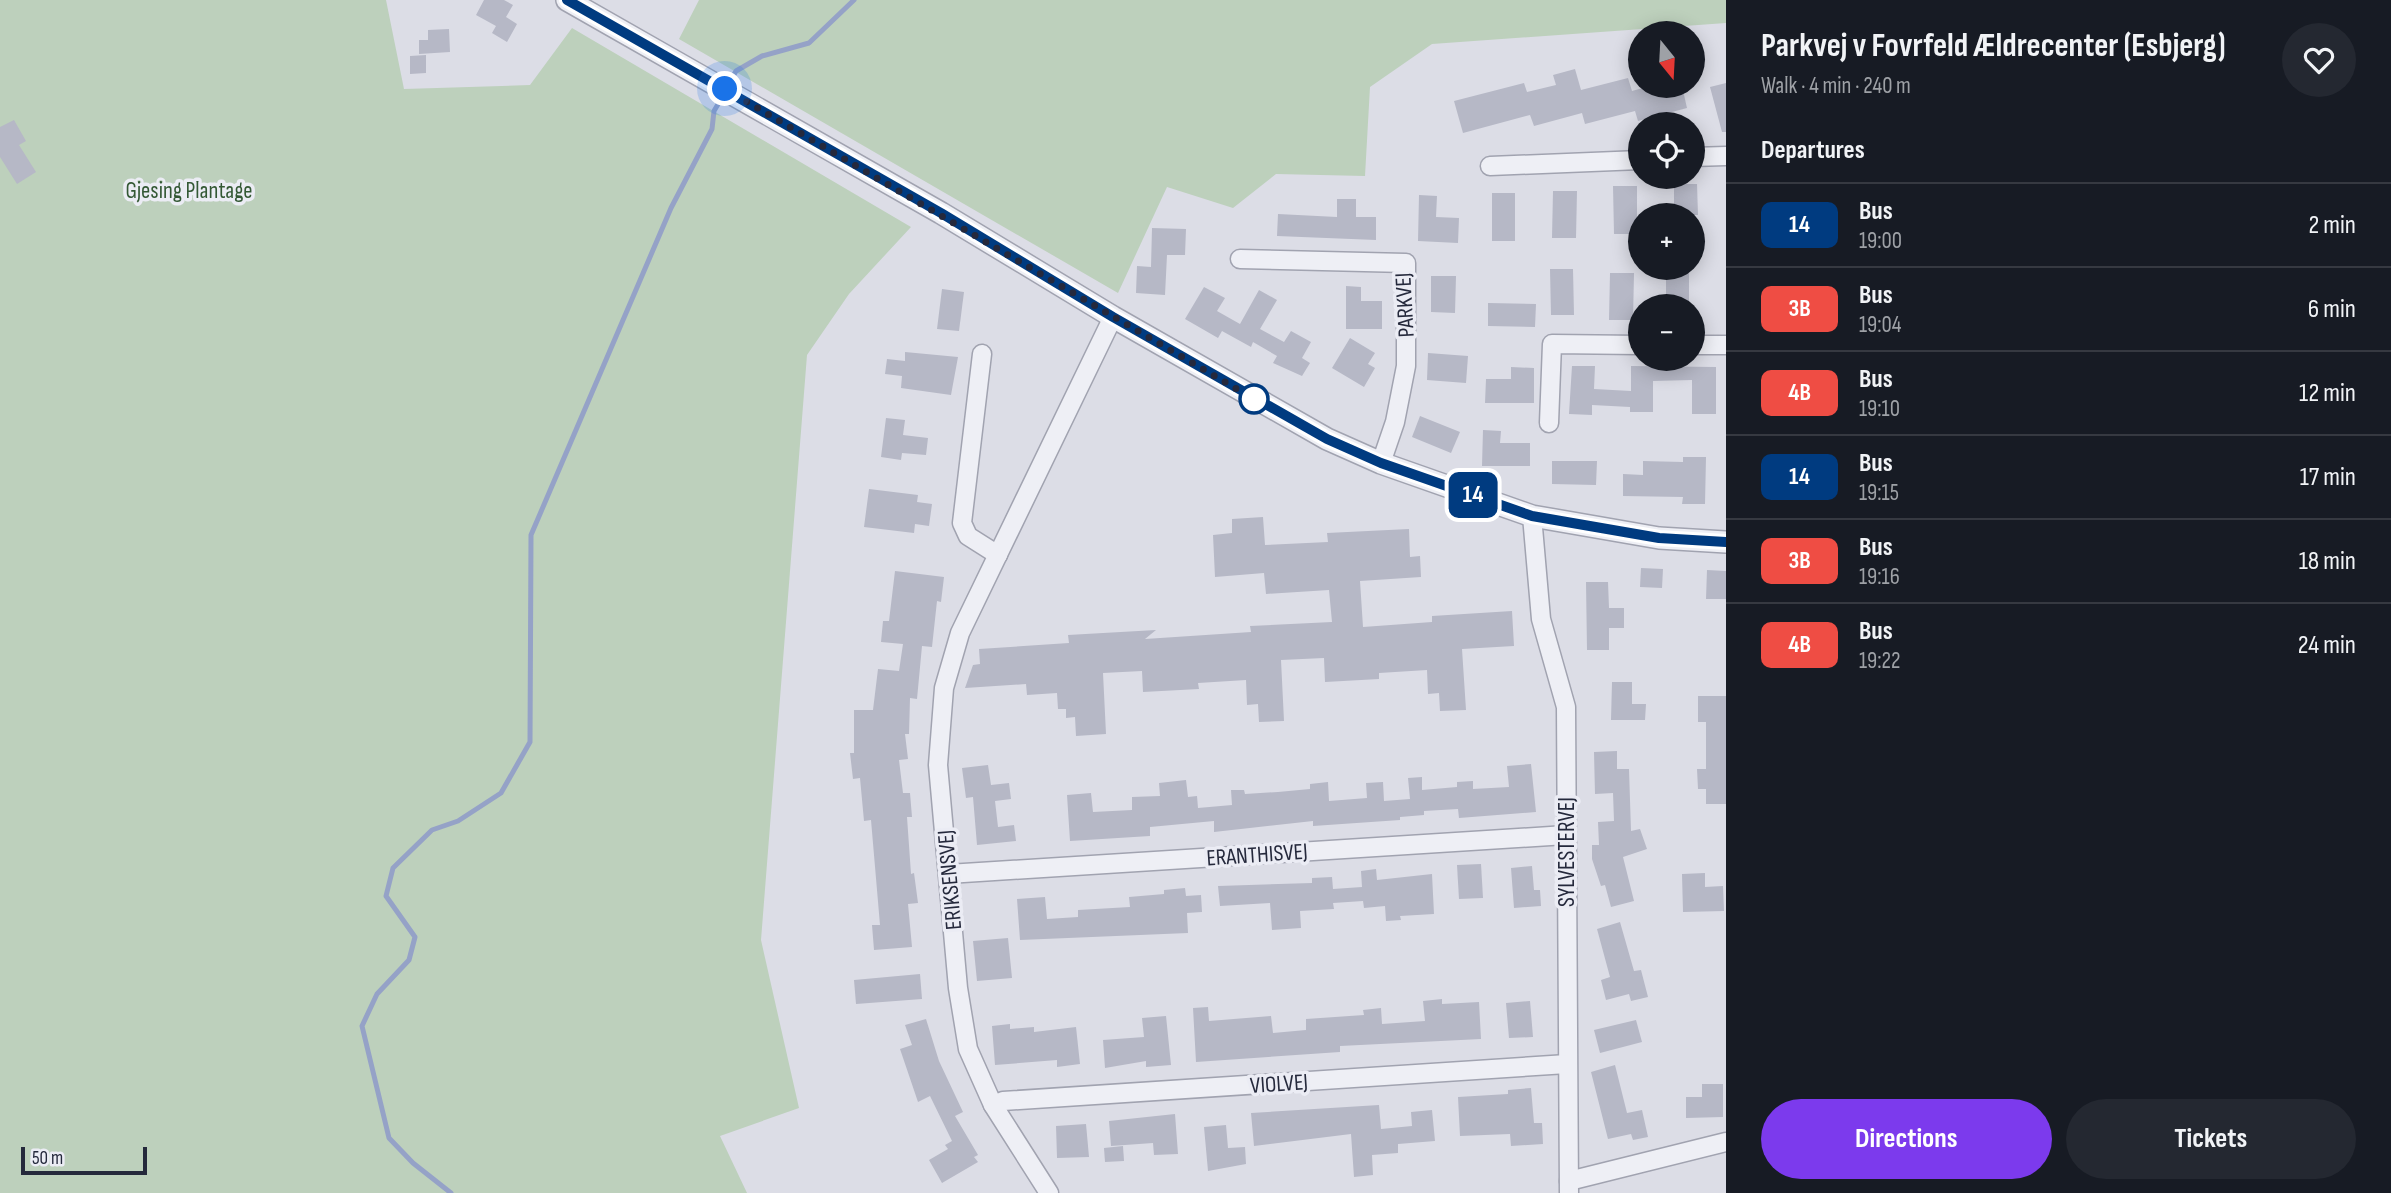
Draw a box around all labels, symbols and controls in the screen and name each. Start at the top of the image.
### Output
north arrow [1628,21,1704,98]
map controls [1628,21,1705,371]
button: heart [2282,23,2356,97]
text: Parkvej v Fovrfeld Ældrecenter (Esbjerg) [1761,26,2226,66]
your location [707,71,742,106]
text: Walk · 4 min · 240 m [1761,72,1911,100]
button: locate [1628,112,1705,189]
text: Departures [1761,135,1865,166]
park label: Gjesing Plantage [125,177,253,205]
text: Bus [1859,196,1893,227]
button: + [1628,203,1705,280]
text: 14 [1789,210,1810,239]
text: 2 min [2308,210,2356,241]
text: 19:00 [1859,227,1902,255]
street label: PARKVEJ [1389,272,1421,338]
text: Bus [1859,280,1893,311]
button: − [1628,294,1705,371]
text: 3B [1788,294,1811,323]
text: 6 min [2308,294,2356,325]
text: 19:04 [1859,311,1901,339]
text: Bus [1859,364,1893,395]
text: 4B [1788,378,1811,407]
text: 12 min [2299,378,2356,409]
unlabelled marker [1239,384,1269,414]
text: 19:10 [1859,395,1900,423]
text: Bus [1859,448,1893,479]
text: 14 [1789,462,1810,491]
text: 17 min [2300,462,2356,493]
line badge: 14 [1442,472,1504,518]
text: 19:15 [1859,479,1899,507]
text: 14 [1463,480,1483,509]
text: Bus [1859,532,1893,563]
text: 3B [1788,546,1811,575]
text: 18 min [2299,546,2356,577]
text: 19:16 [1859,563,1900,591]
text: Bus [1859,616,1893,647]
text: 4B [1788,630,1811,659]
text: 24 min [2298,630,2356,661]
text: 19:22 [1859,647,1901,675]
street label: SYLVESTERVEJ [1553,797,1581,907]
street label: ERIKSENSVEJ [932,829,968,931]
street label: ERANTHISVEJ [1205,837,1309,873]
street label: VIOLVEJ [1249,1068,1309,1100]
button: Directions [1761,1099,2052,1179]
button: Tickets [2066,1099,2356,1179]
scale bar [21,1144,147,1176]
text: 50 m [32,1147,63,1170]

